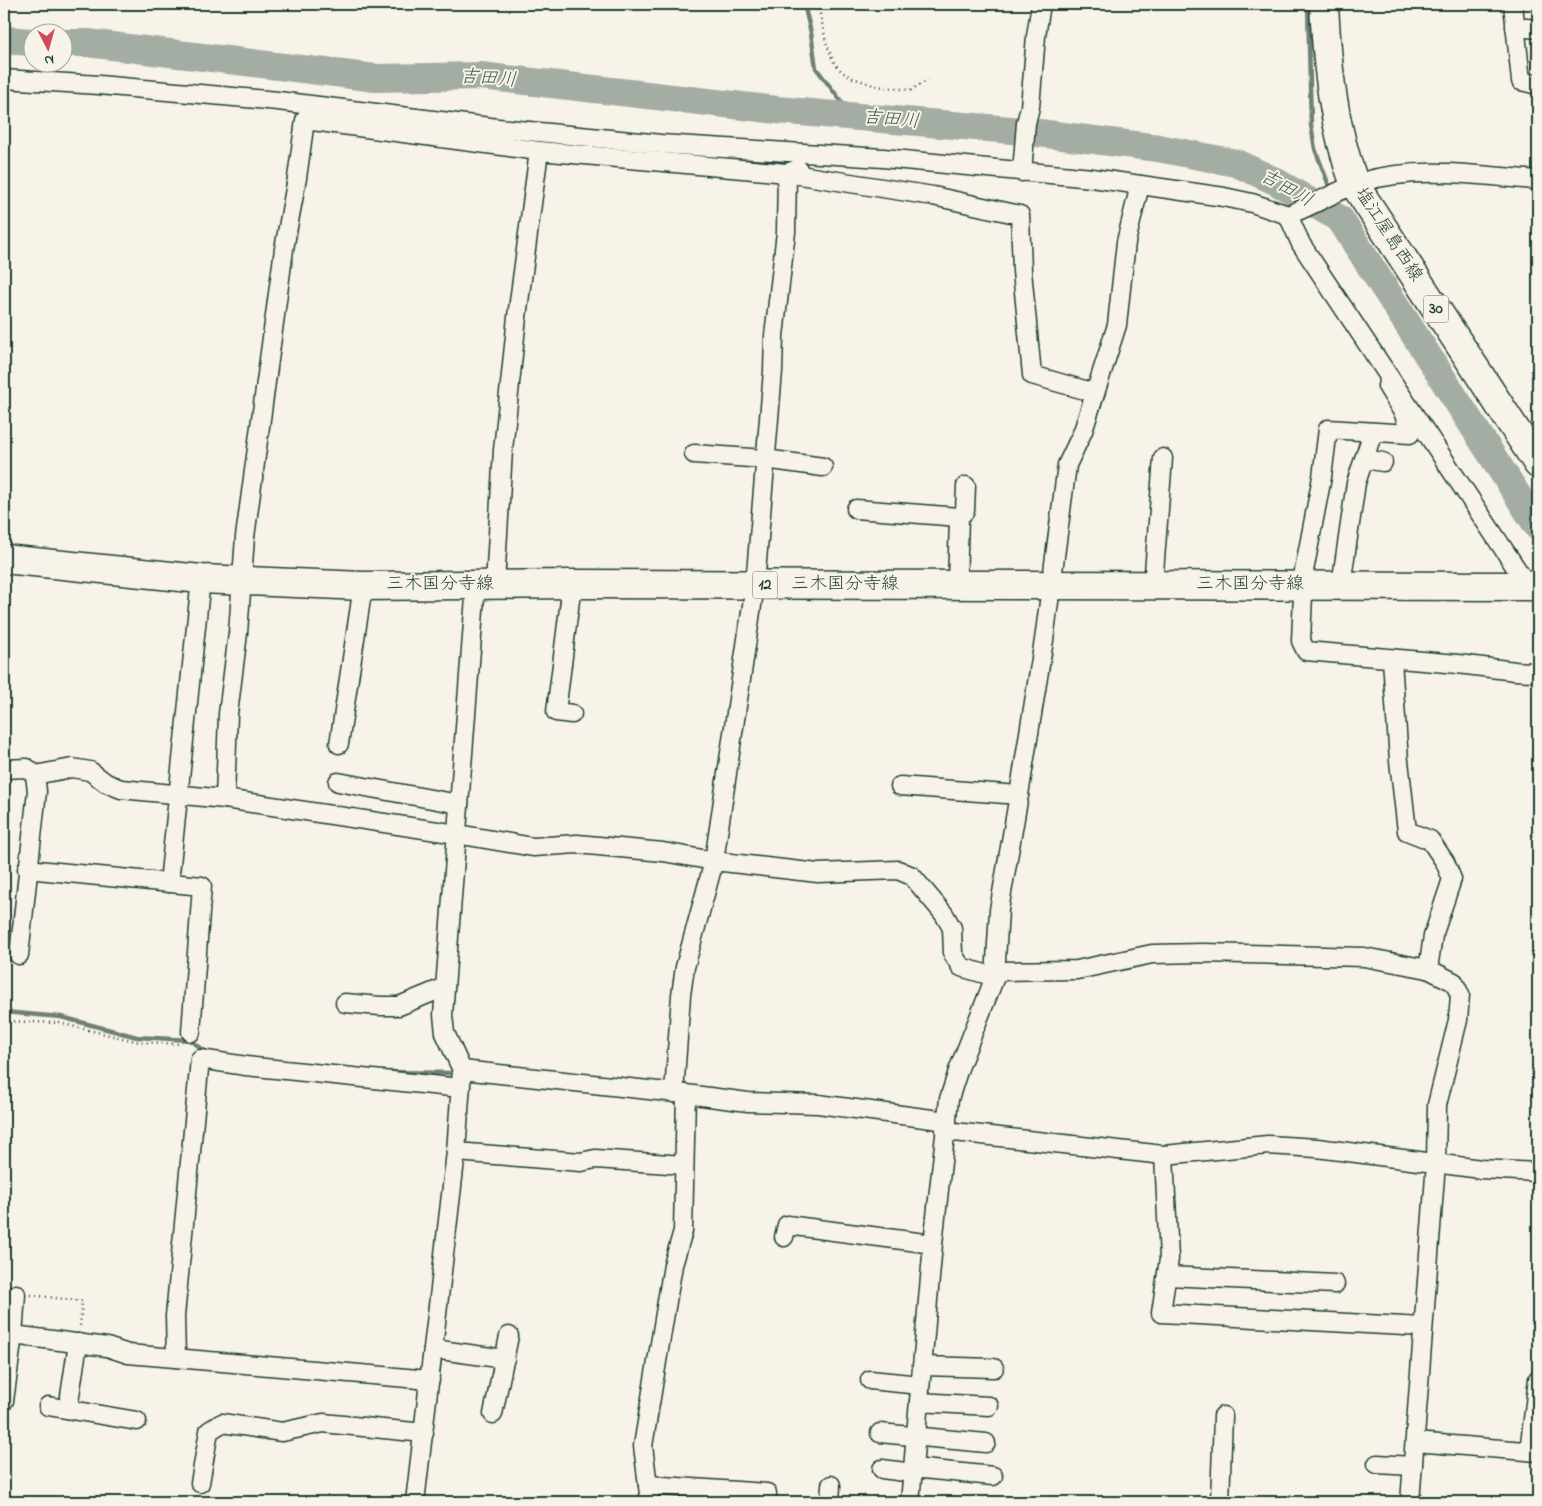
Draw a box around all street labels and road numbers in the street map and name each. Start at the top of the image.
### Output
street label: 塩江屋島西線 [1348,183,1428,287]
road number: 30 [1424,296,1448,322]
street label: 三木国分寺線 [386,572,494,598]
road number: 12 [752,572,778,598]
street label: 三木国分寺線 [791,572,899,598]
street label: 三木国分寺線 [1196,572,1304,598]

